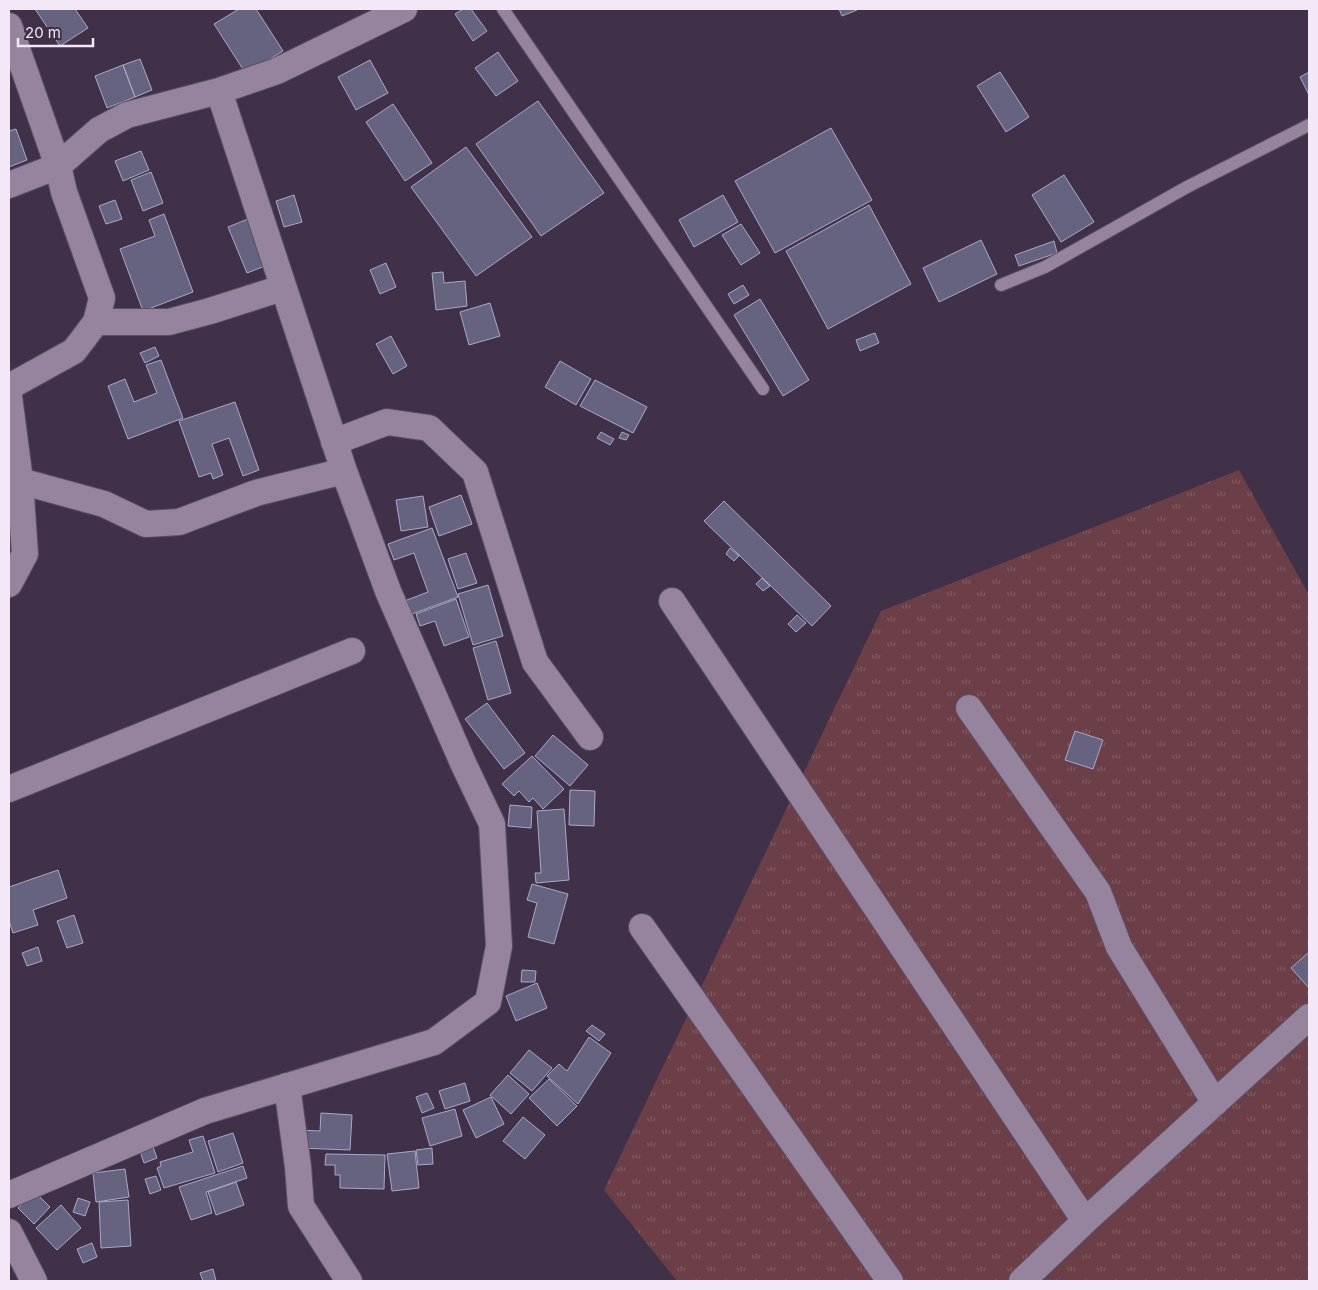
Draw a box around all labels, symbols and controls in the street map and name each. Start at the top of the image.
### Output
scale bar [18,15,92,47]
text: 20 m [25,23,61,42]

